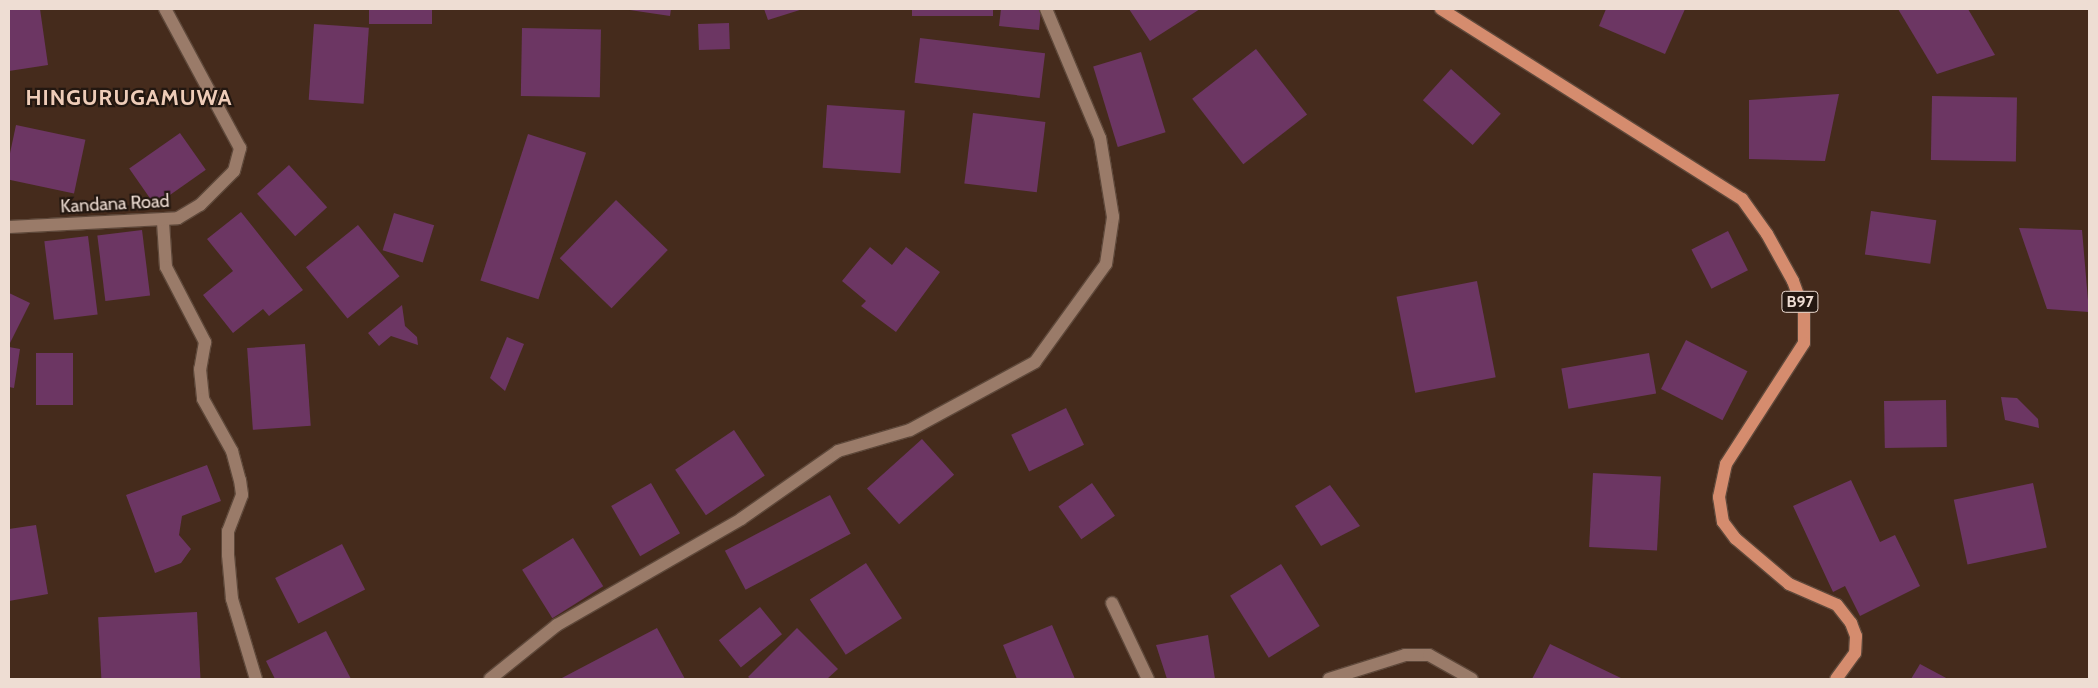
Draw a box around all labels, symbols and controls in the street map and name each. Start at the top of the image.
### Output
district label: HINGURUGAMUWA [24,85,234,111]
street label: Kandana Road [60,190,170,218]
road number: B97 [1781,288,1819,316]

